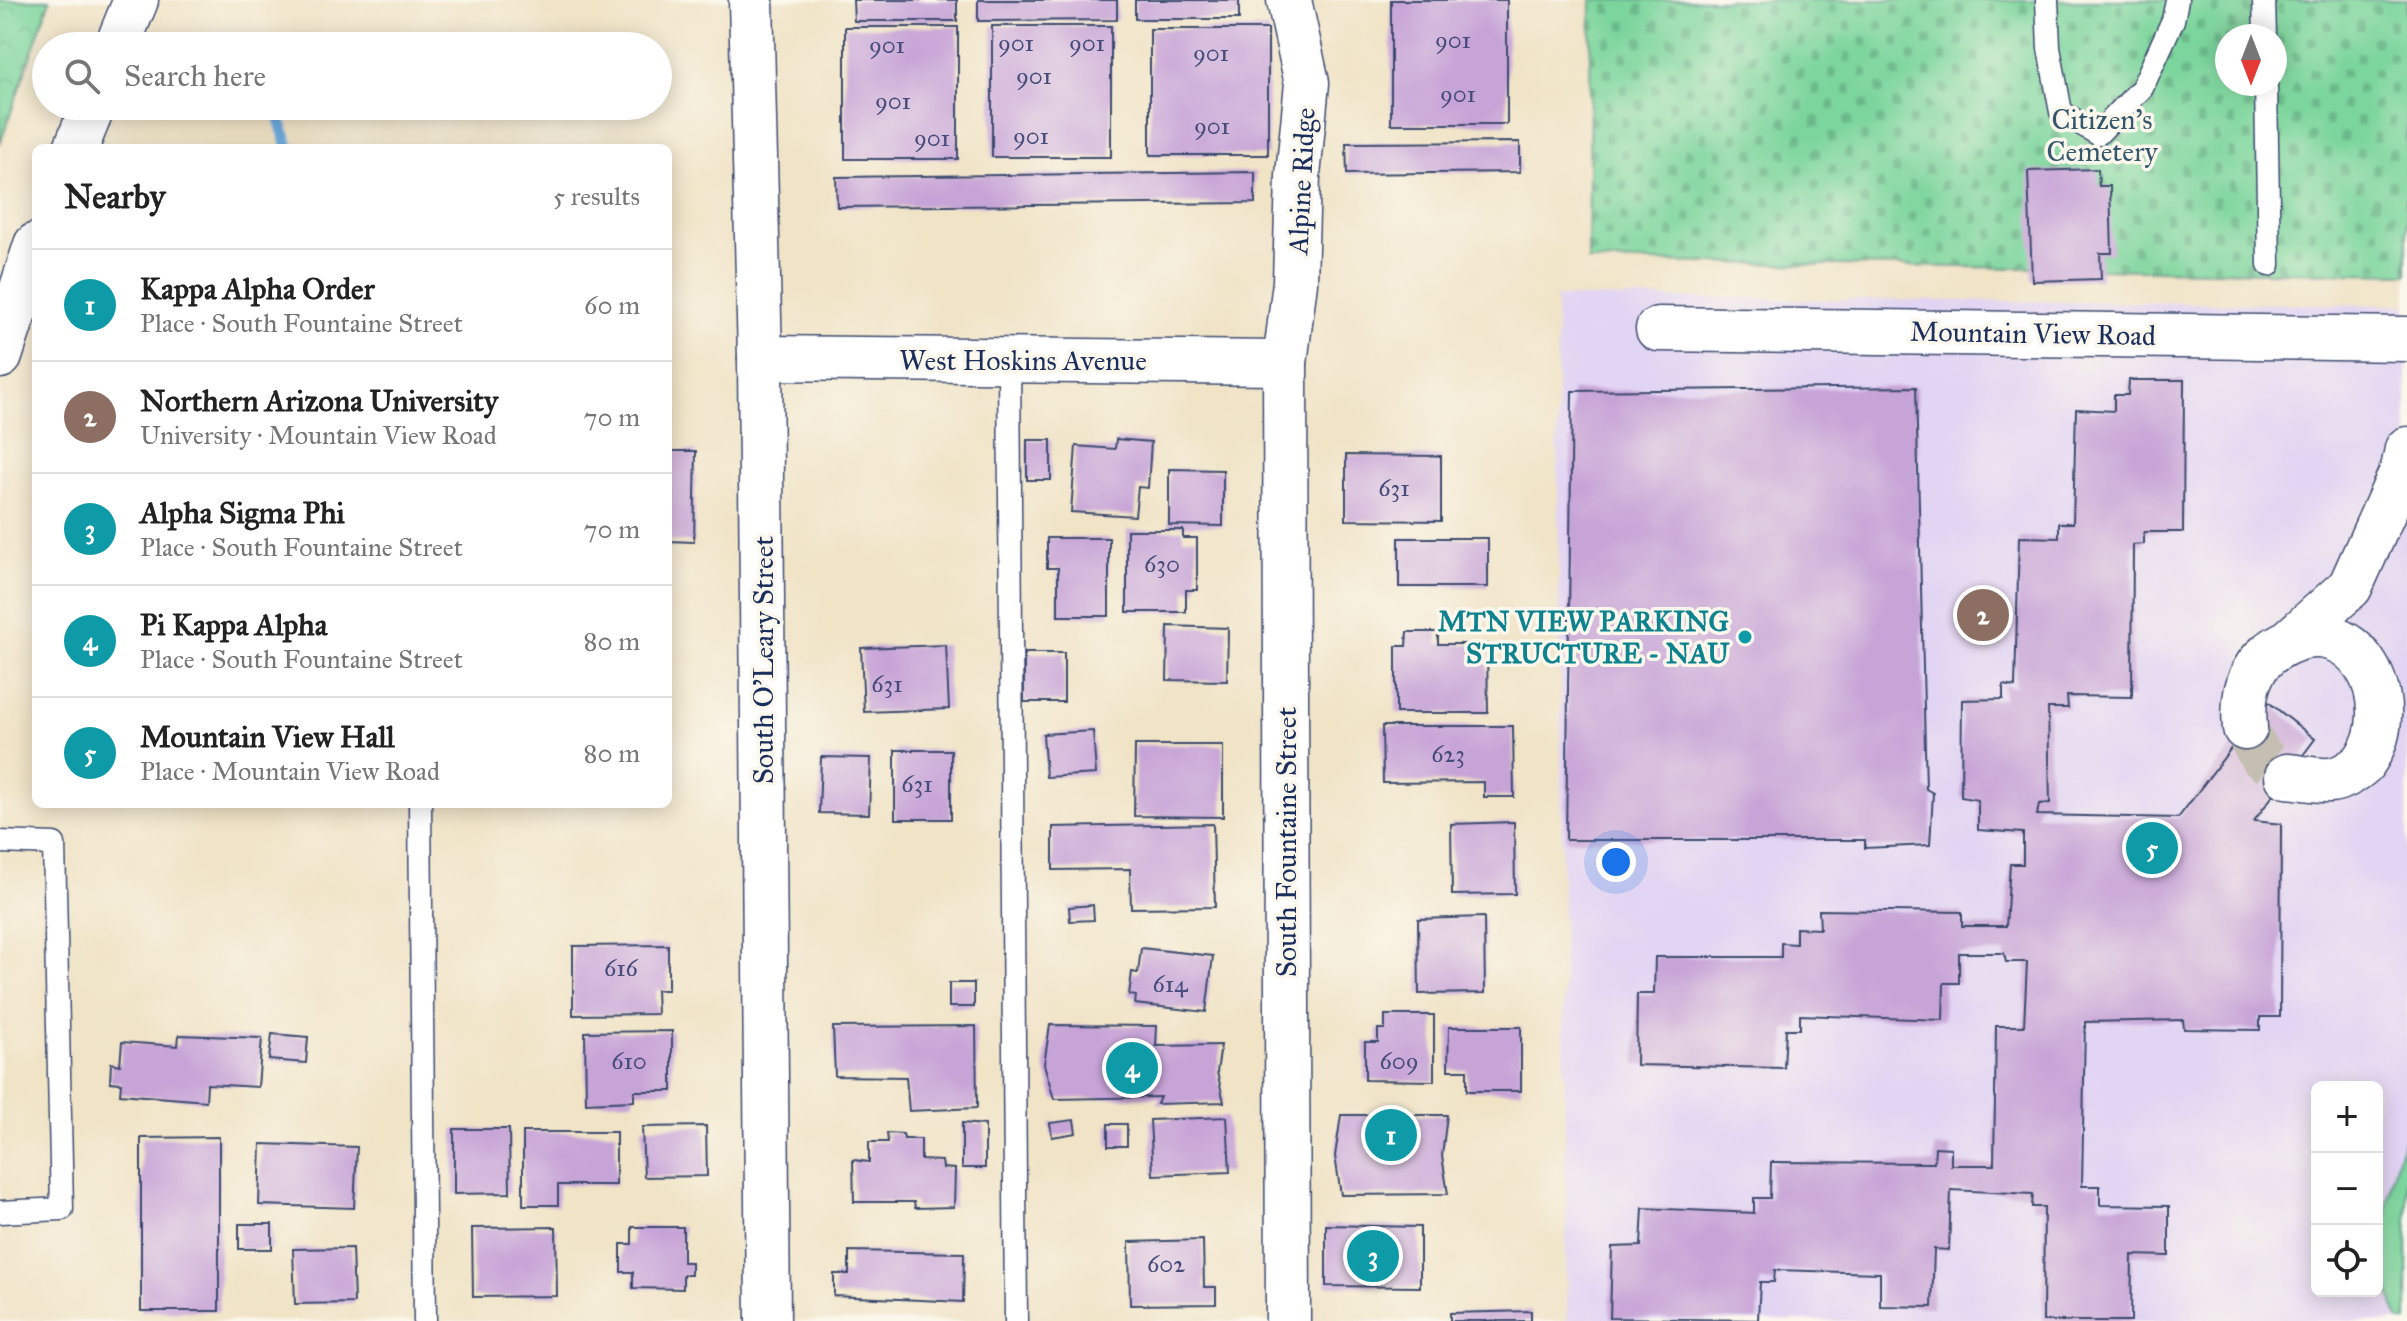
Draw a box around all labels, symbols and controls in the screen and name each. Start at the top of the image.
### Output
north arrow [2215,24,2287,96]
house number: 901 [1435,25,1471,55]
house number: 901 [998,28,1034,58]
house number: 901 [1069,28,1105,58]
house number: 901 [869,30,905,60]
search box [32,32,672,120]
house number: 901 [1193,38,1229,68]
icon: search [60,54,104,98]
text: Search here [124,58,266,94]
house number: 901 [1016,61,1052,91]
house number: 901 [1440,79,1476,109]
house number: 901 [875,86,911,116]
park label: Citizen's Cemetery [2046,102,2158,169]
street label: Alpine Ridge [1280,107,1323,256]
house number: 901 [1194,111,1230,141]
house number: 901 [1013,121,1049,151]
house number: 901 [914,123,950,153]
text: Nearby [64,176,166,217]
text: 5 results [553,180,640,212]
text: Kappa Alpha Order [140,271,375,307]
text: 1 [85,289,95,321]
text: 60 m [584,289,640,321]
text: Place · South Fountaine Street [140,307,463,339]
street label: Mountain View Road [1910,314,2156,353]
street label: West Hoskins Avenue [899,343,1147,378]
text: Northern Arizona University [140,383,498,419]
text: 2 [84,401,96,433]
text: 70 m [584,401,640,433]
text: University · Mountain View Road [140,419,497,451]
house number: 631 [1378,473,1410,503]
text: Alpha Sigma Phi [140,495,345,531]
text: 3 [85,513,95,545]
text: 70 m [584,513,640,545]
text: Place · South Fountaine Street [140,531,463,563]
street label: South O'Leary Street [746,536,781,784]
house number: 630 [1144,549,1180,579]
pin: 2 [1957,585,2009,645]
place label: MTN VIEW PARKING STRUCTURE - NAU [1438,604,1730,671]
text: Pi Kappa Alpha [140,607,327,643]
text: 4 [83,625,97,657]
text: 80 m [584,625,640,657]
marker: MTN VIEW PARKING STRUCTURE - NAU [1736,628,1754,646]
text: Place · South Fountaine Street [140,643,463,675]
house number: 631 [871,669,903,699]
street label: South Fountaine Street [1269,707,1304,977]
text: Mountain View Hall [140,719,395,755]
text: 5 [84,737,96,769]
text: 80 m [584,737,640,769]
house number: 623 [1431,739,1465,769]
text: Place · Mountain View Road [140,755,440,787]
house number: 631 [901,769,933,799]
pin: 5 [2126,818,2178,878]
your location [1596,842,1636,882]
house number: 616 [604,953,639,983]
house number: 614 [1152,969,1188,999]
pin: 4 [1106,1038,1158,1098]
house number: 610 [611,1046,647,1076]
house number: 609 [1379,1046,1419,1076]
map controls [2311,1081,2383,1297]
button: + [2311,1081,2383,1153]
pin: 1 [1365,1105,1417,1165]
button: − [2311,1153,2383,1225]
button: locate [2311,1225,2383,1297]
pin: 3 [1347,1226,1399,1286]
house number: 602 [1147,1249,1185,1279]

